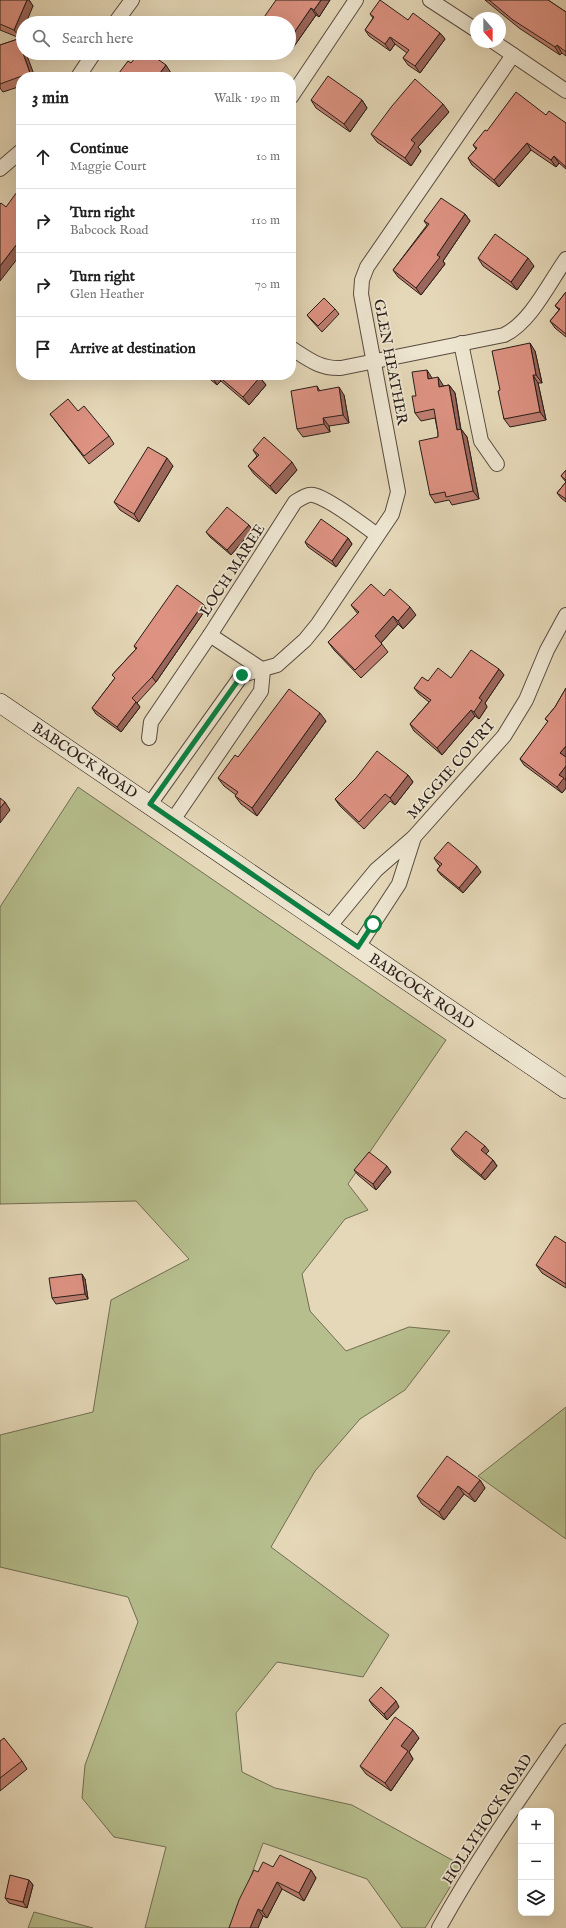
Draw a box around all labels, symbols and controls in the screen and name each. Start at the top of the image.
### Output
north arrow [470,12,506,48]
search box [16,16,296,60]
icon: search [30,27,52,49]
text: Search here [62,29,133,48]
text: 3 min [32,88,69,109]
text: Walk · 190 m [214,90,280,107]
text: Continue [70,139,128,158]
icon: ahead [32,146,54,168]
text: 10 m [256,148,280,165]
text: Maggie Court [70,158,146,175]
text: Turn right [70,203,135,222]
icon: right [32,210,54,232]
text: 110 m [251,212,280,229]
text: Babcock Road [70,222,149,239]
text: Turn right [70,267,135,286]
icon: right [32,274,54,296]
text: 70 m [255,276,280,293]
text: Glen Heather [70,286,144,303]
street label: GLEN HEATHER [369,298,412,427]
icon: arrive [32,338,54,360]
text: Arrive at destination [70,339,196,358]
street label: LOCH MAREE [195,521,269,620]
route end [233,666,251,684]
street label: MAGGIE COURT [403,716,500,823]
street label: BABCOCK ROAD [28,718,141,803]
route start [364,915,382,933]
street label: BABCOCK ROAD [365,949,478,1034]
street label: HOLLYHOCK ROAD [438,1750,537,1888]
map controls [518,1808,554,1916]
button: + [518,1808,554,1844]
button: − [518,1844,554,1880]
button: layers [518,1880,554,1916]

